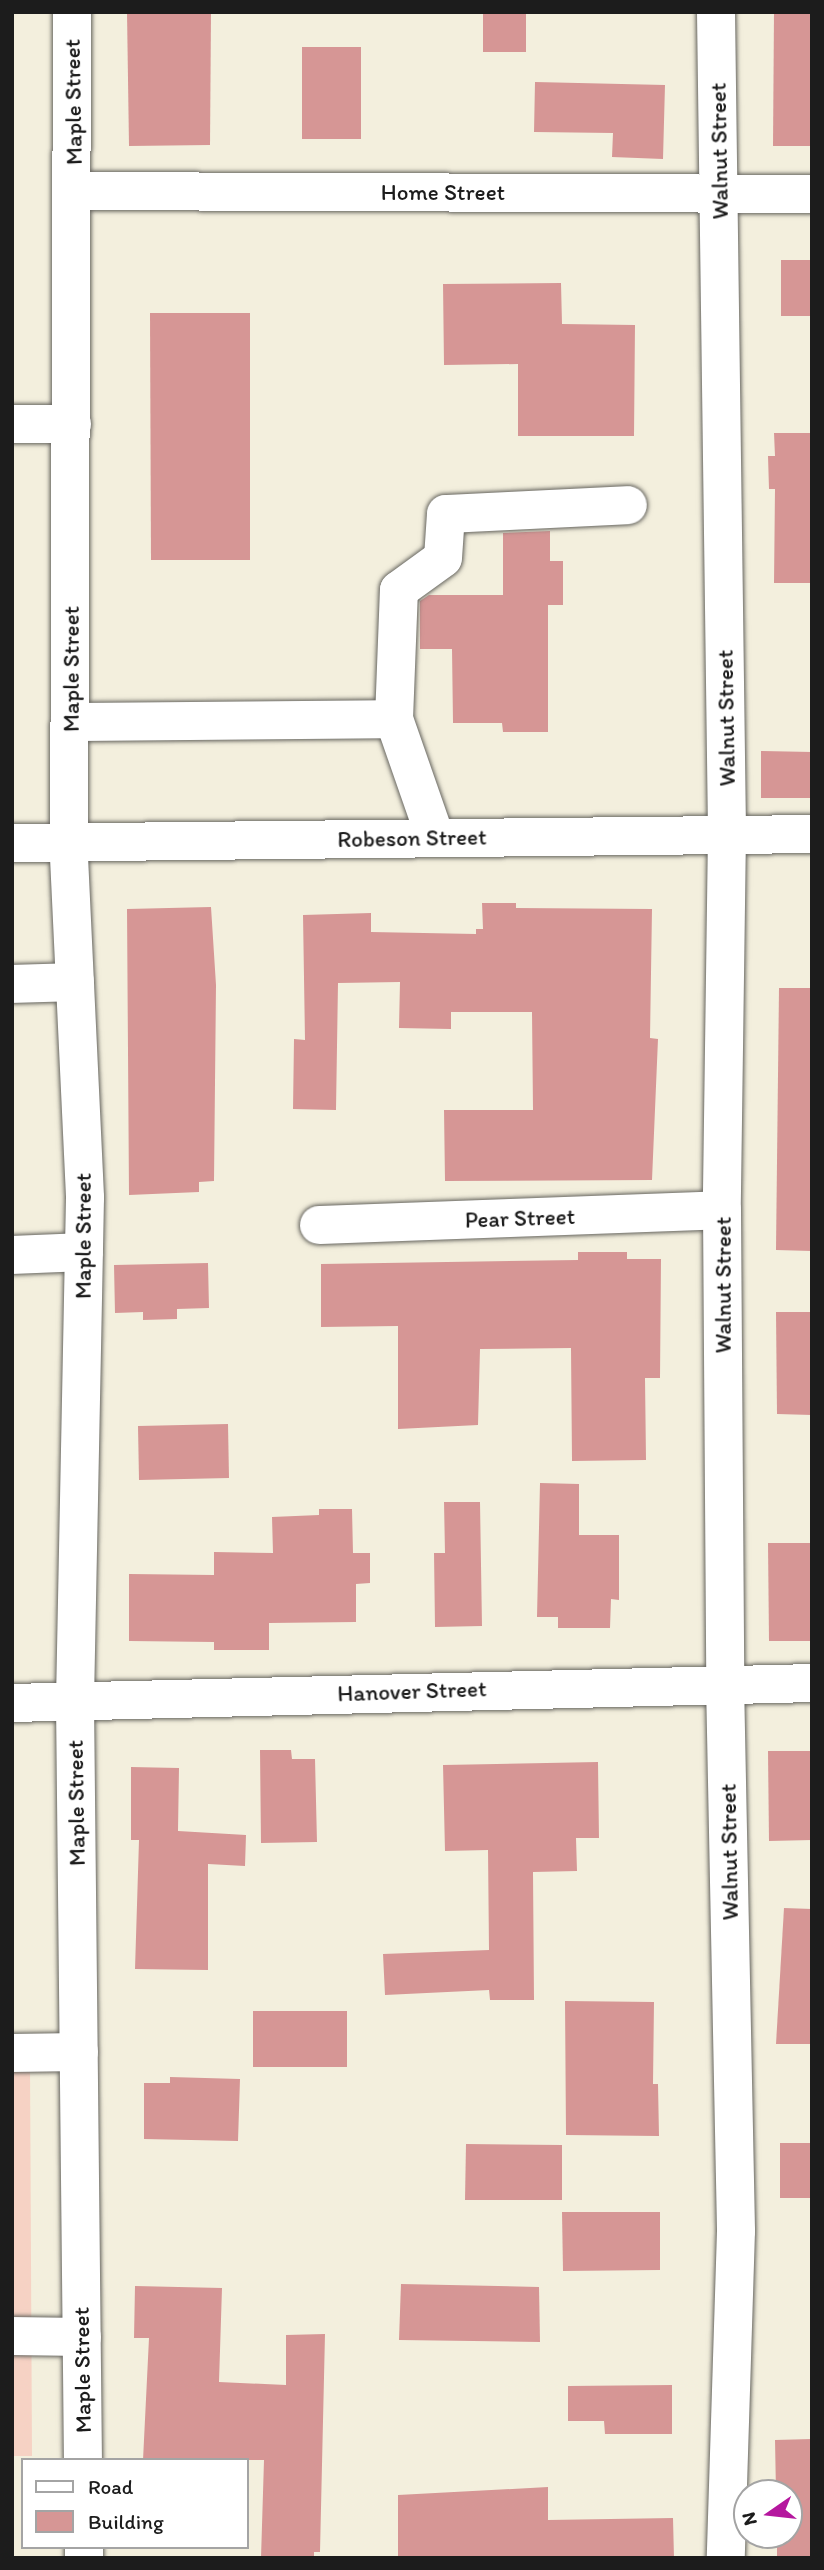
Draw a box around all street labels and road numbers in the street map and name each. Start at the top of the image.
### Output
street label: Maple Street [58,39,88,165]
street label: Walnut Street [704,82,734,220]
street label: Home Street [381,178,505,206]
street label: Maple Street [57,606,85,732]
street label: Walnut Street [711,649,741,787]
street label: Robeson Street [337,823,487,853]
street label: Maple Street [69,1173,97,1299]
street label: Pear Street [465,1202,575,1234]
street label: Walnut Street [709,1217,737,1353]
street label: Hanover Street [337,1675,487,1707]
street label: Maple Street [61,1740,91,1866]
street label: Walnut Street [714,1783,744,1921]
street label: Maple Street [67,2307,97,2433]

